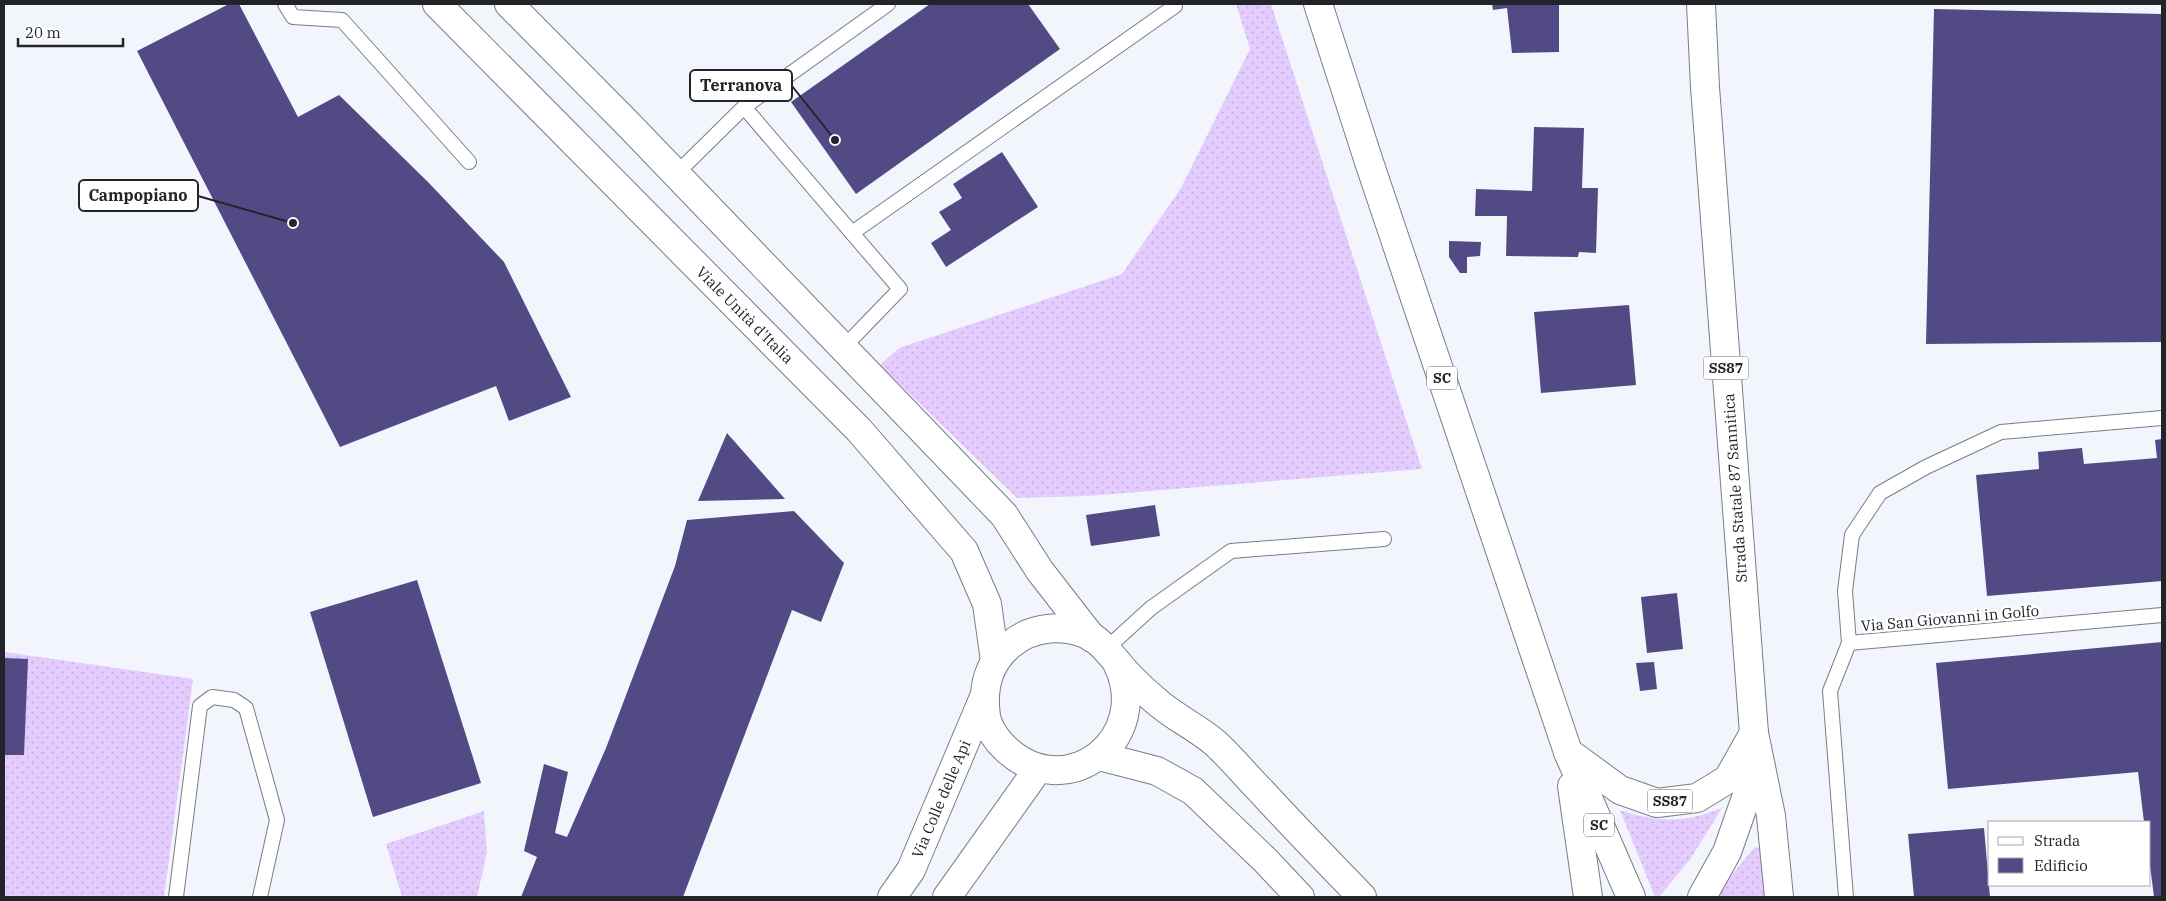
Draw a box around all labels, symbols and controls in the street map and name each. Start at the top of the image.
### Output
scale bar [18,15,122,47]
text: 20 m [25,23,61,42]
callout: Terranova [690,70,792,101]
text: Terranova [700,75,782,95]
callout: Campopiano [79,180,198,211]
text: Campopiano [88,185,188,205]
street label: Viale Unità d'Italia [692,262,798,368]
road number: SS87 [1704,356,1748,379]
road number: SC [1427,366,1457,389]
street label: Strada Statale 87 Sannitica [1719,393,1751,583]
street label: Via San Giovanni in Golfo [1860,601,2040,635]
street label: Via Colle delle Api [908,737,975,861]
road number: SS87 [1648,789,1692,812]
road number: SC [1584,814,1614,836]
legend [1988,821,2151,886]
text: Strada [2034,831,2080,850]
text: Edificio [2034,856,2088,875]

